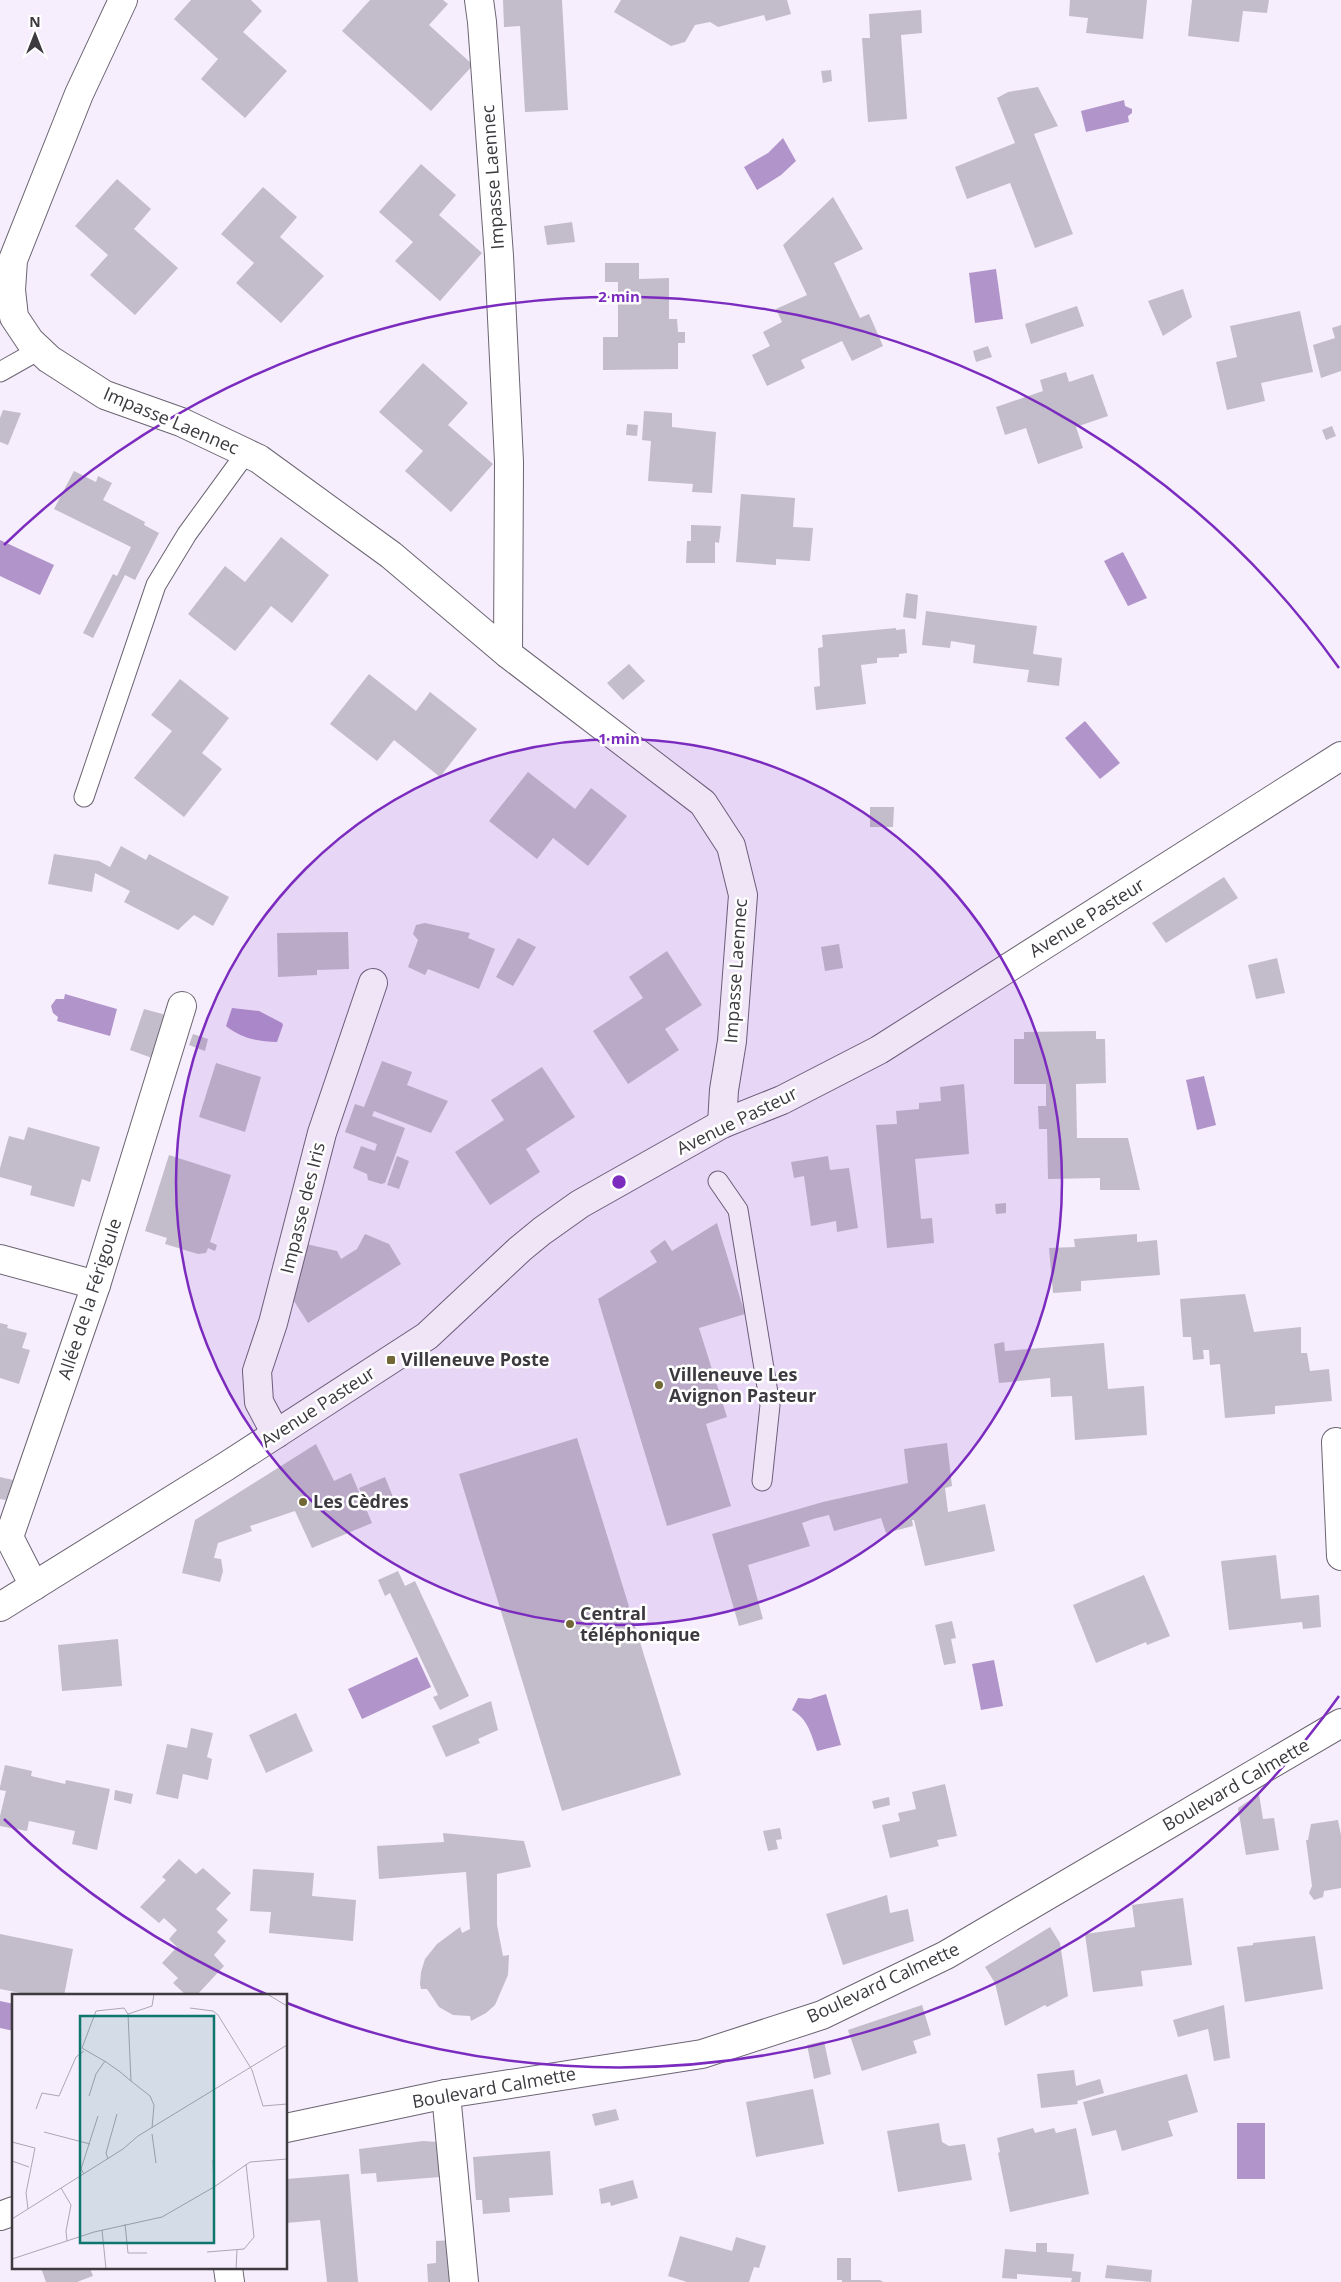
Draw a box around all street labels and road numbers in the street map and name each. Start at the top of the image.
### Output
street label: Impasse Laennec [475,104,509,250]
street label: Impasse Laennec [100,381,243,460]
street label: Avenue Pasteur [1024,872,1149,962]
street label: Impasse Laennec [718,897,752,1044]
street label: Avenue Pasteur [672,1080,802,1160]
street label: Impasse des Iris [274,1140,330,1276]
street label: Allée de la Férigoule [52,1215,126,1382]
street label: Avenue Pasteur [256,1360,380,1452]
street label: Boulevard Calmette [1158,1732,1313,1836]
street label: Boulevard Calmette [802,1936,963,2028]
street label: Boulevard Calmette [410,2061,578,2113]

